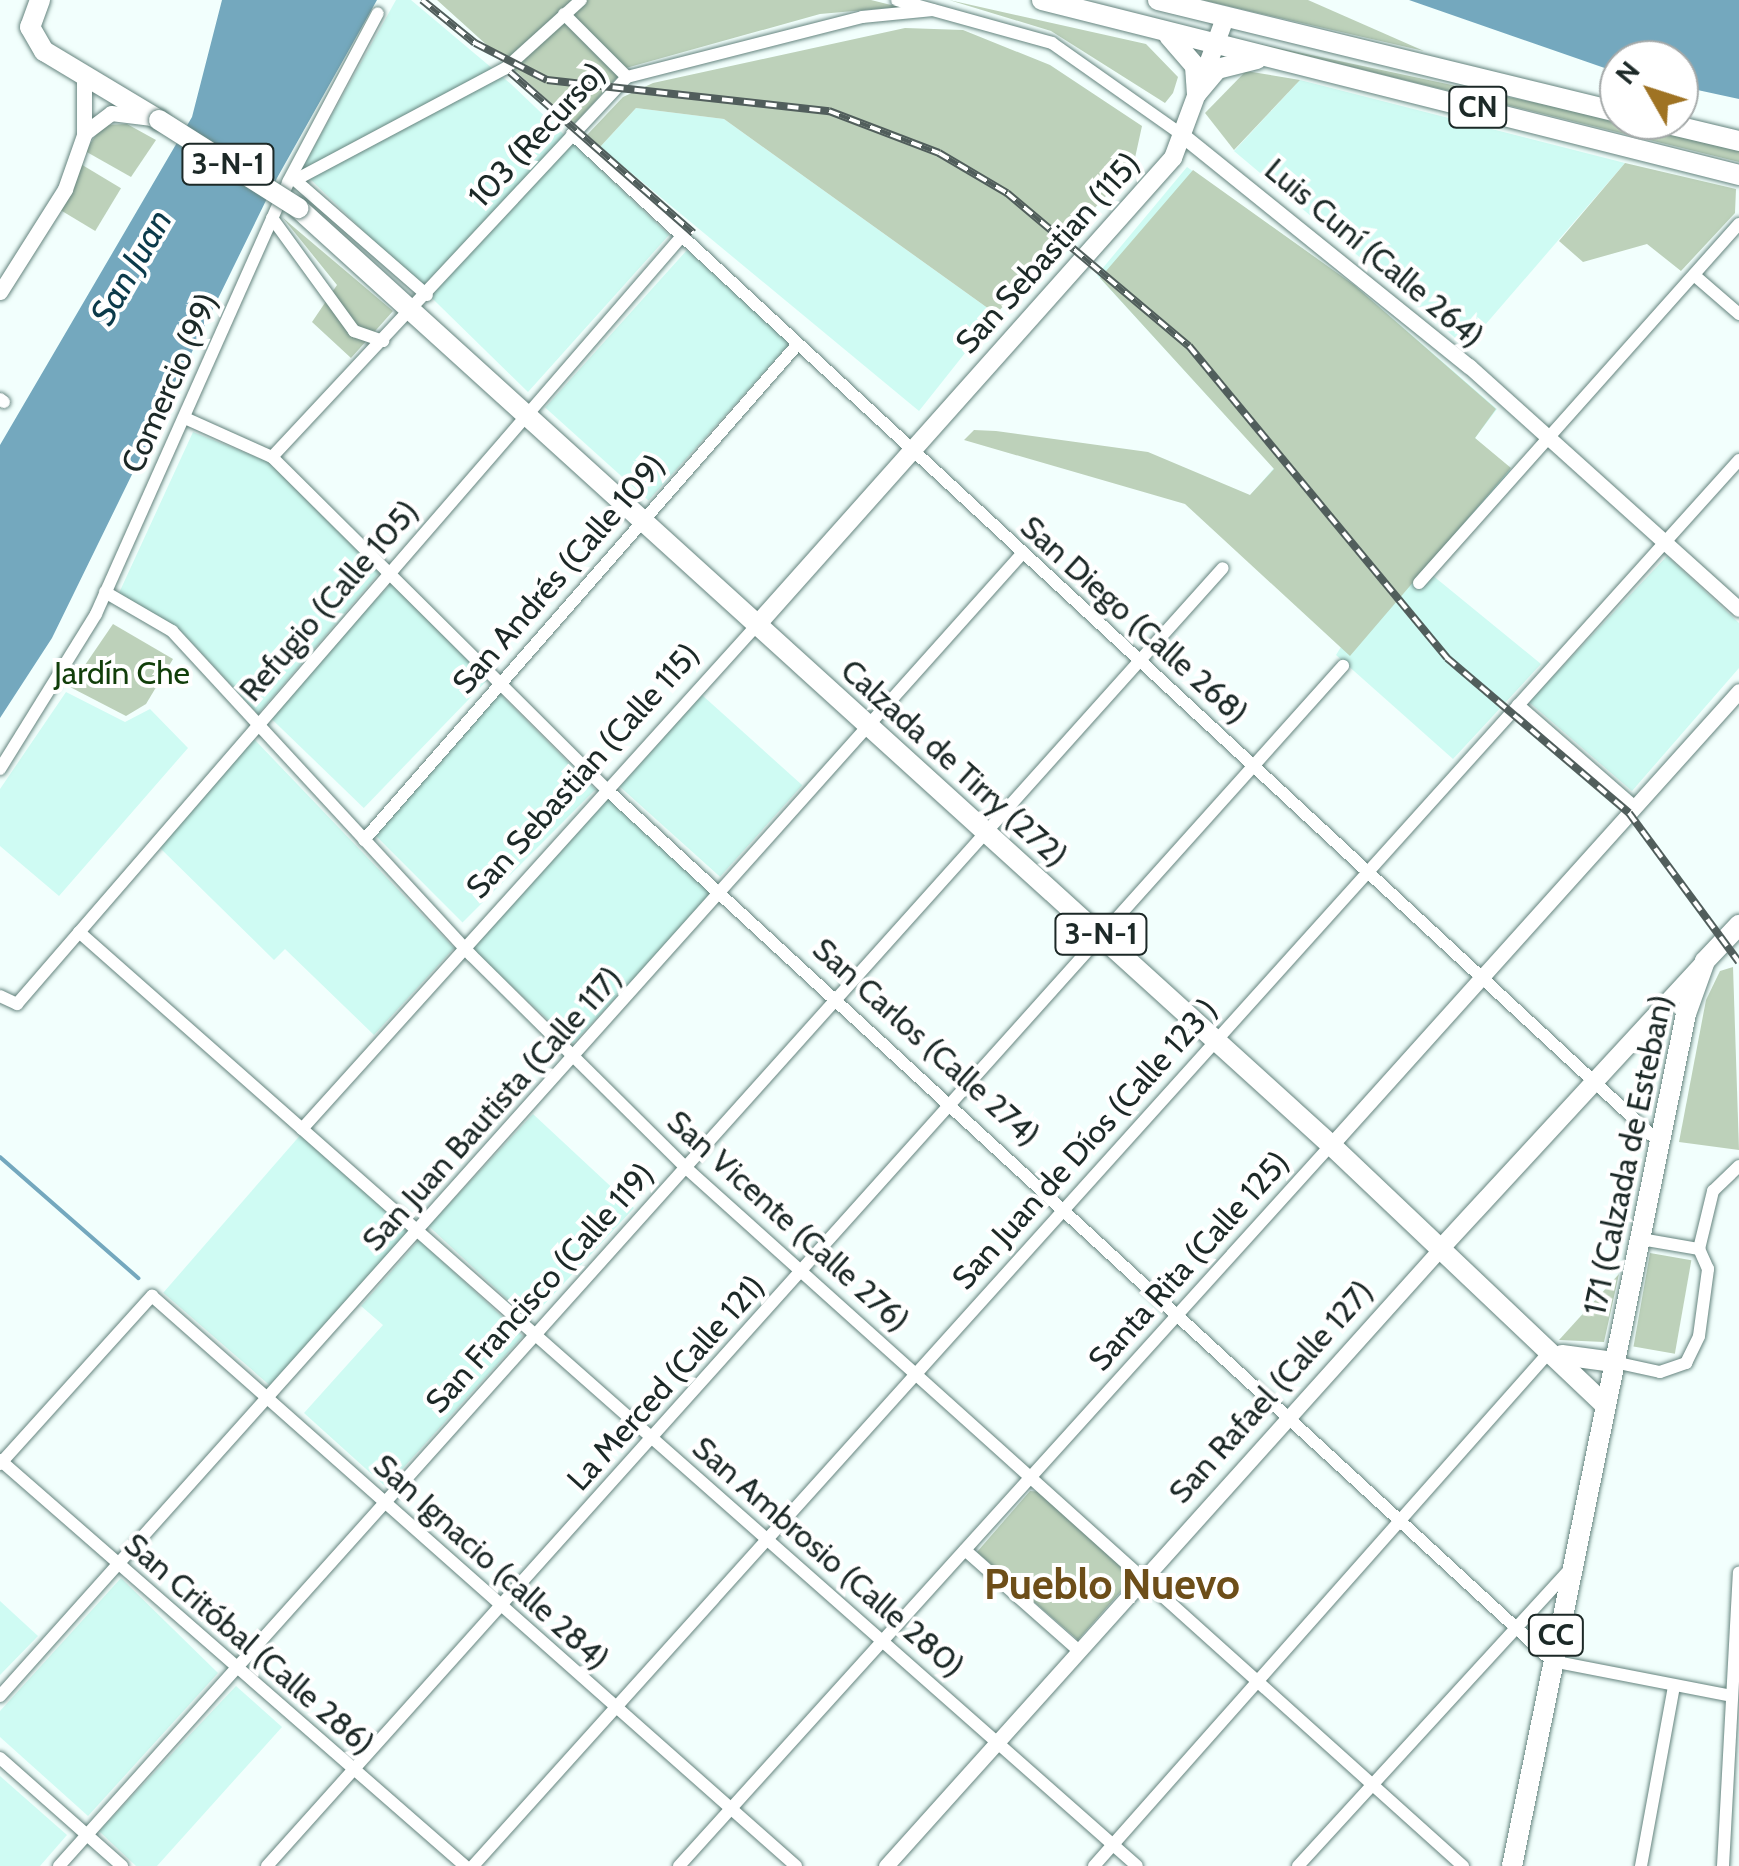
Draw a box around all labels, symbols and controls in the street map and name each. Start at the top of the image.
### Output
north arrow [1599,40,1699,140]
text: N [1608,54,1647,91]
street label: 103 (Recurso) [460,55,614,215]
road number: CN [1448,82,1508,132]
road number: 3-N-1 [180,139,276,189]
street label: San Sebastian (115) [948,145,1148,361]
street label: Luis Cuní (Calle 264) [1257,150,1491,356]
water label: San Juan [81,202,181,332]
street label: Comercio (99) [113,287,227,479]
street label: San Andrés (Calle 109) [445,447,673,701]
street label: Refugio (Calle 105) [231,493,427,709]
street label: San Diego (Calle 268) [1012,508,1256,732]
street label: San Sebastian (Calle 115) [458,636,708,906]
street label: Calzada de Tirry (272) [833,651,1075,875]
park label: Jardín Che [54,654,190,692]
road number: 3-N-1 [1054,909,1148,959]
street label: San Carlos (Calle 274) [805,930,1047,1154]
street label: San Juan Bautista (Calle 117) [354,959,630,1259]
street label: San Juan de Díos (Calle 123 ) [944,991,1226,1297]
street label: 171 (Calzada de Esteban) [1575,991,1681,1319]
street label: San Vicente (Calle 276) [659,1102,917,1340]
street label: Santa Rita (Calle 125) [1081,1144,1297,1378]
street label: San Francisco (Calle 119) [418,1155,662,1421]
street label: La Merced (Calle 121) [559,1268,773,1498]
street label: San Rafael (Calle 127) [1161,1273,1381,1511]
street label: San Ambrosio (Calle 280) [684,1429,972,1685]
street label: San Ignacio (calle 284) [365,1446,617,1678]
street label: San Critóbal (Calle 286) [116,1525,382,1763]
district label: Pueblo Nuevo [984,1559,1240,1609]
road number: CC [1526,1610,1586,1660]

